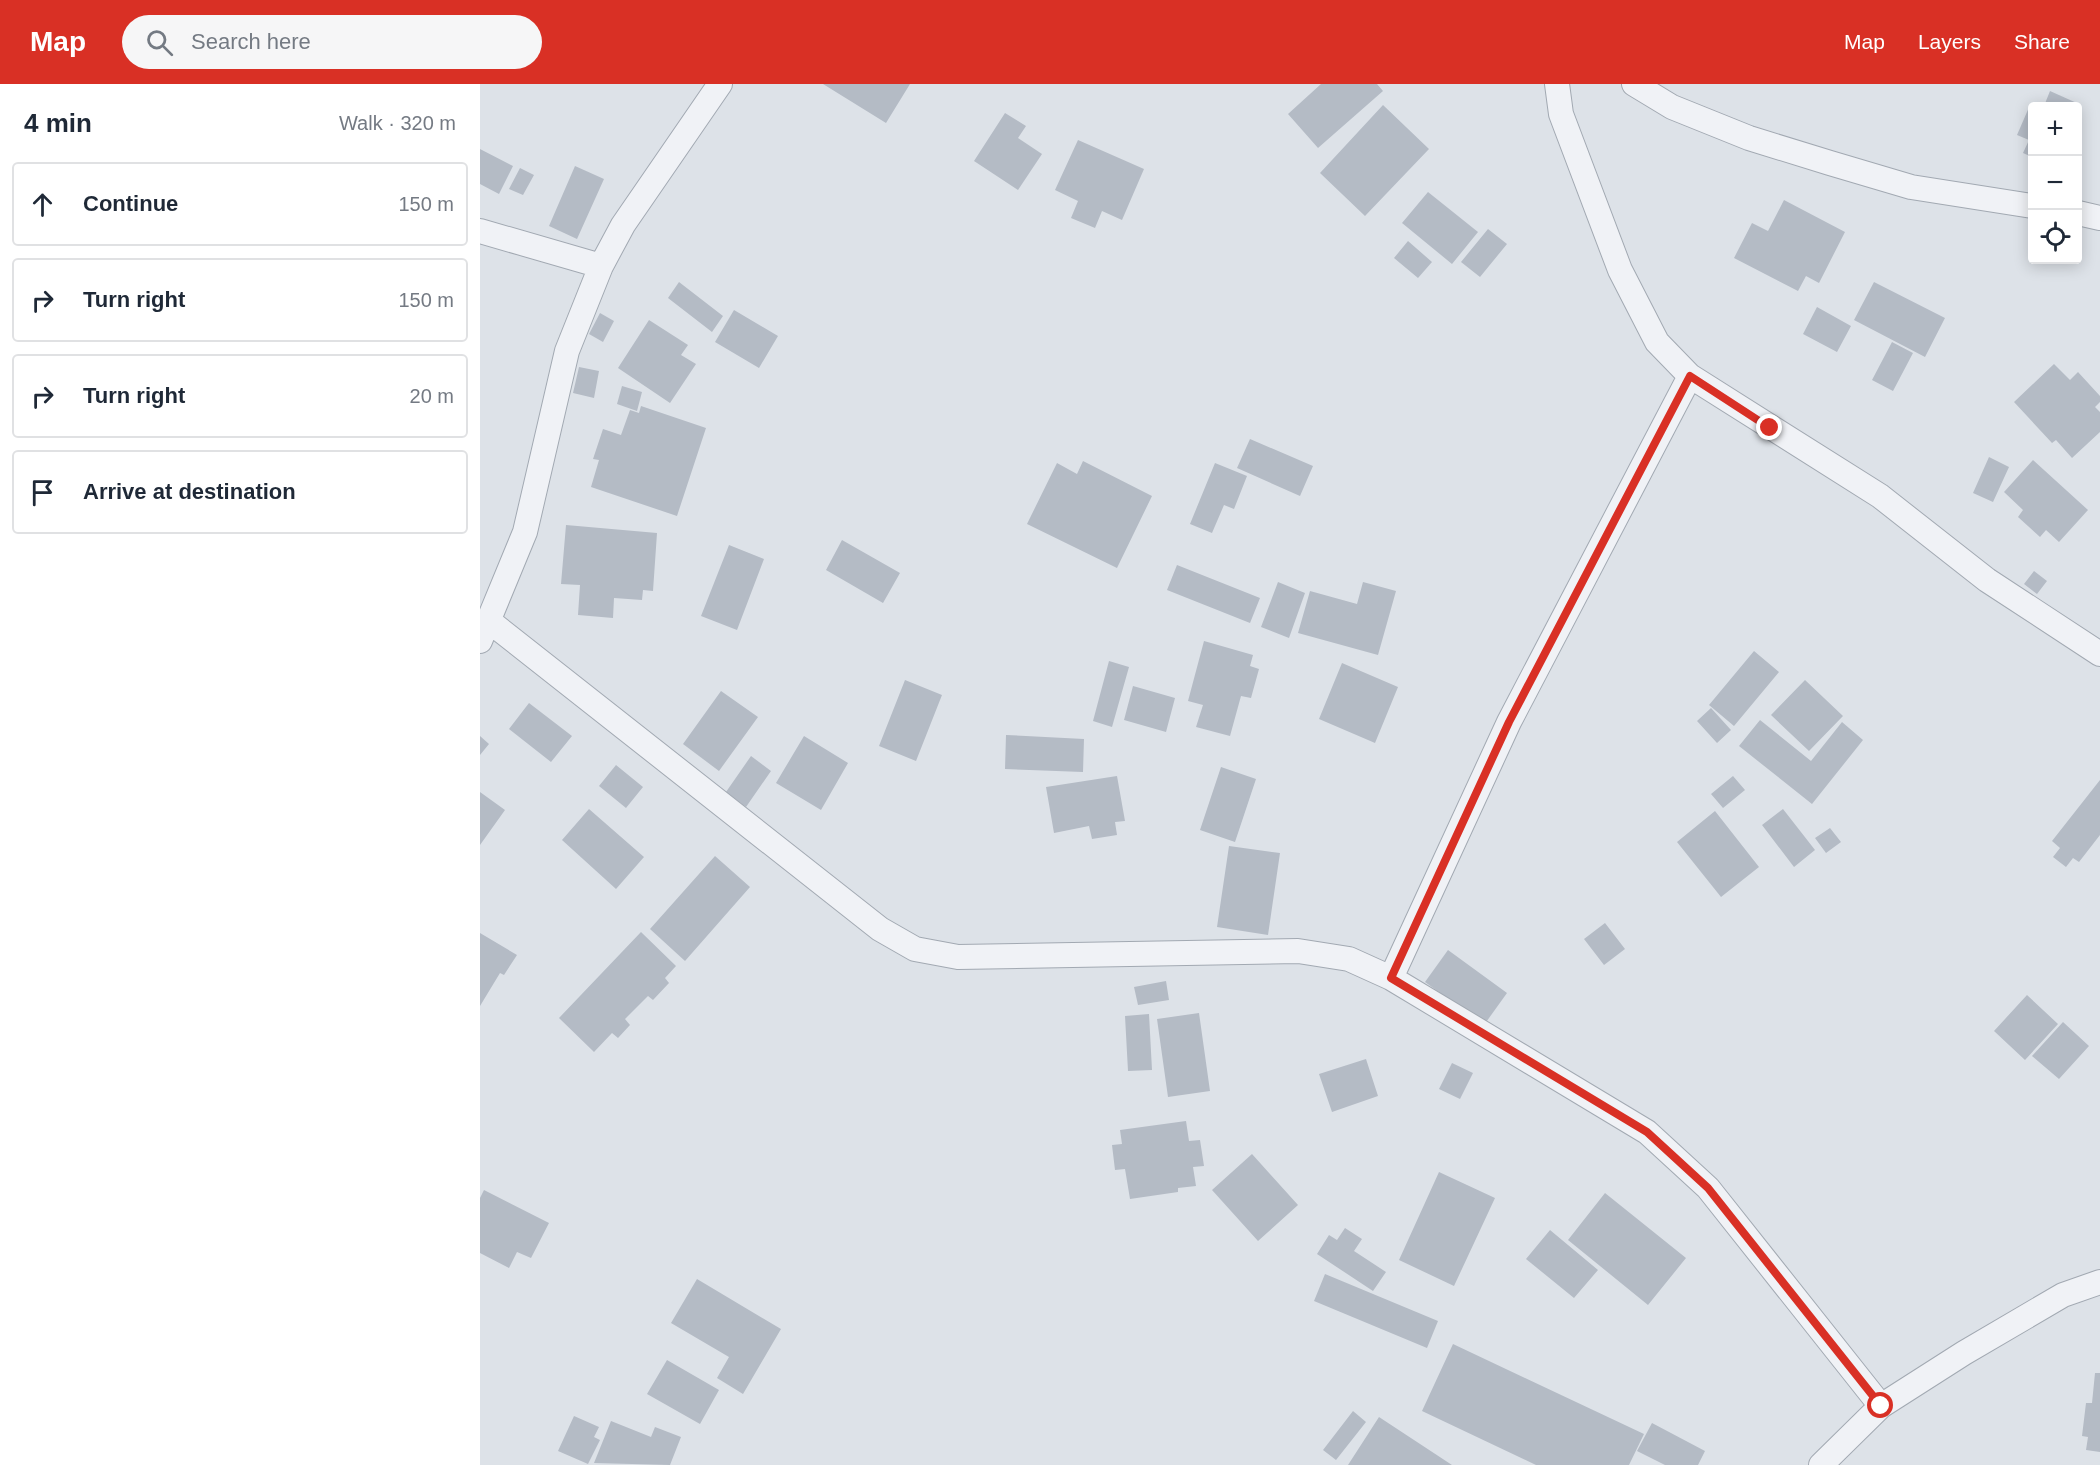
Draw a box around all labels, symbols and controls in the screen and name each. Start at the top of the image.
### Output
search box [122,15,542,69]
text: Map [30,26,86,57]
icon: search [143,26,176,59]
text: Search here [191,29,311,54]
text: Map [1844,30,1885,53]
text: Layers [1918,30,1981,53]
text: Share [2014,30,2070,53]
map controls [2028,102,2082,264]
button: + [2028,102,2082,156]
text: 4 min [24,108,92,138]
text: Walk · 320 m [339,112,456,134]
button: − [2028,156,2082,210]
icon: ahead [26,188,59,221]
text: Continue [83,191,178,216]
text: 150 m [398,193,454,215]
button: locate [2028,210,2082,264]
icon: right [26,284,59,317]
text: Turn right [83,287,185,312]
text: 150 m [398,289,454,311]
icon: right [26,380,59,413]
text: Turn right [83,383,185,408]
text: 20 m [410,385,454,407]
route end [1756,414,1782,440]
icon: arrive [26,476,59,509]
text: Arrive at destination [83,479,296,504]
route start [1867,1392,1893,1418]

